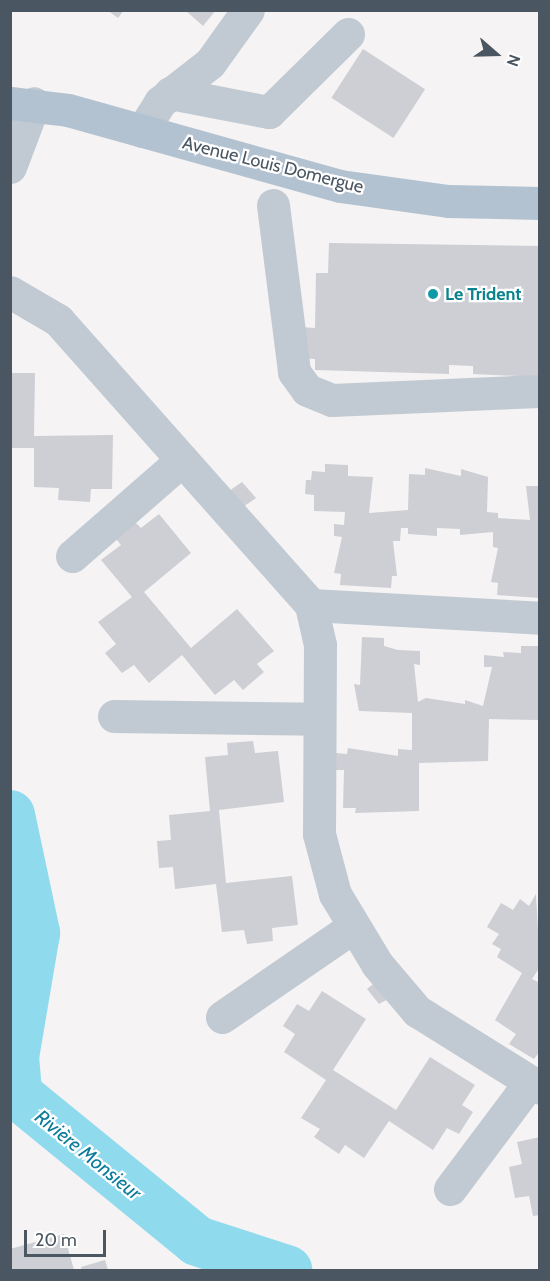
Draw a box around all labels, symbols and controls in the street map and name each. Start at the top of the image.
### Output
north arrow [466,24,526,84]
text: N [503,52,524,69]
street label: Avenue Louis Domergue [180,132,366,198]
place label: Le Trident [445,283,522,305]
marker: Le Trident [426,287,440,301]
water label: Rivière Monsieur [30,1105,146,1205]
scale bar [27,1218,110,1256]
text: 20 m [35,1229,77,1251]

